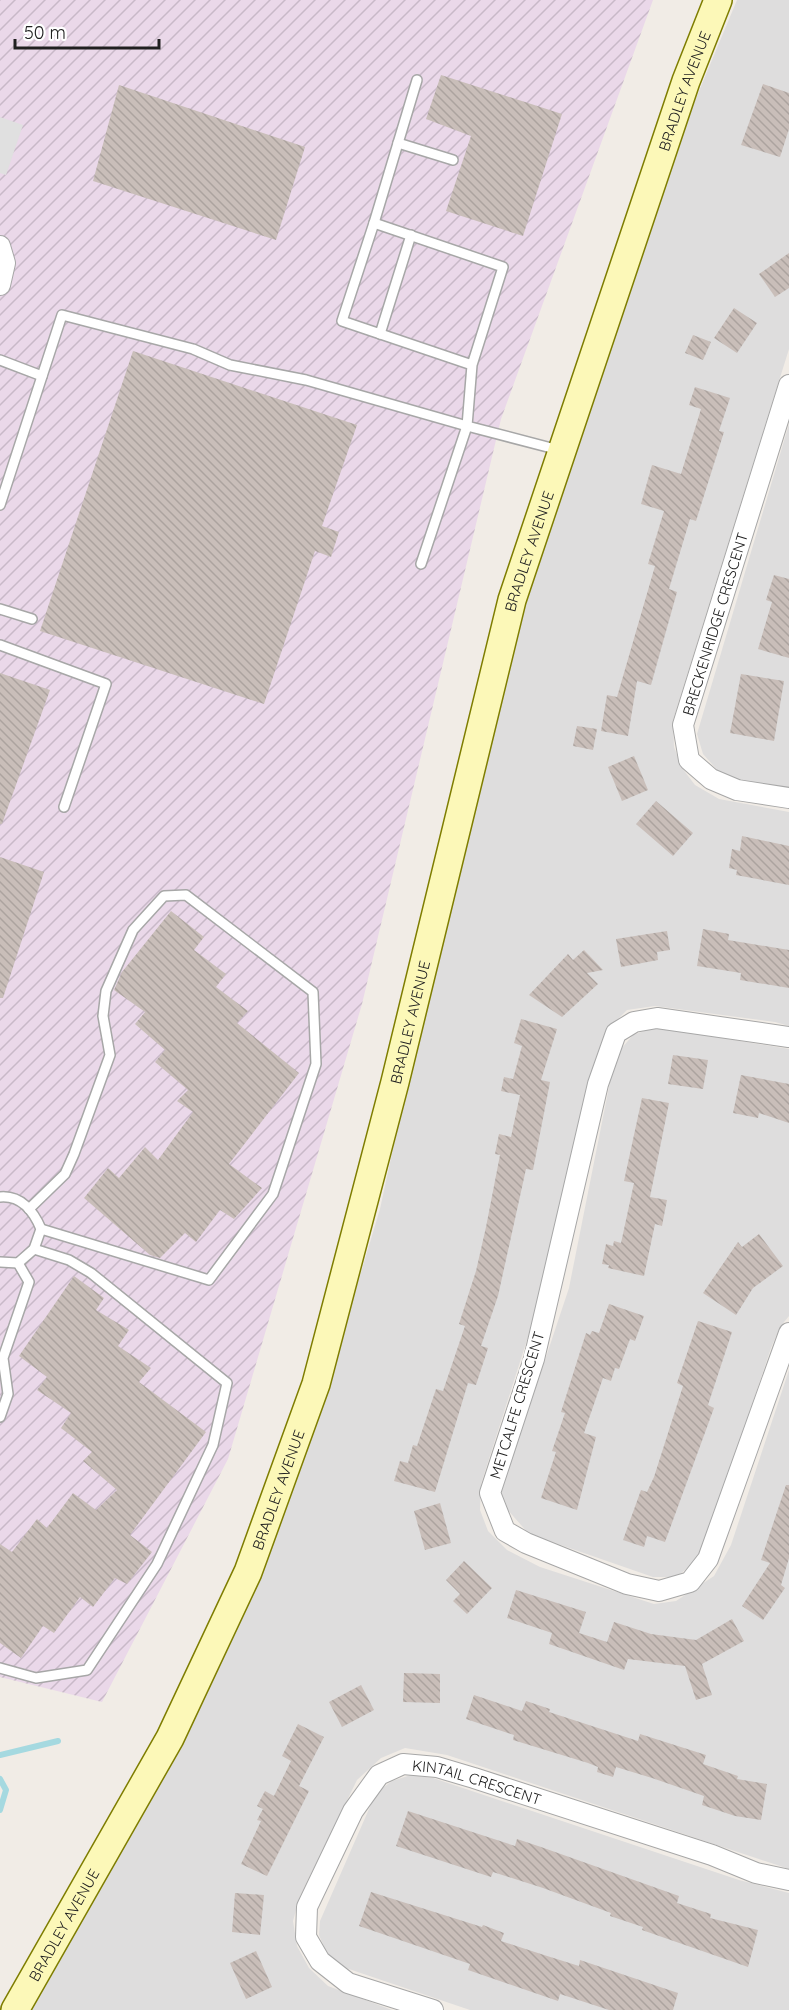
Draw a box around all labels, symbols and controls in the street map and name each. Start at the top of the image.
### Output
scale bar [15,12,159,50]
text: 50 m [24,21,66,44]
street label: BRADLEY AVENUE [654,28,714,153]
street label: BRADLEY AVENUE [500,488,557,614]
street label: BRECKENRIDGE CRESCENT [678,530,752,718]
street label: BRADLEY AVENUE [385,959,434,1086]
street label: METCALFE CRESCENT [485,1329,549,1481]
street label: BRADLEY AVENUE [247,1427,308,1552]
street label: KINTAIL CRESCENT [411,1755,544,1809]
street label: BRADLEY AVENUE [24,1865,103,1984]

